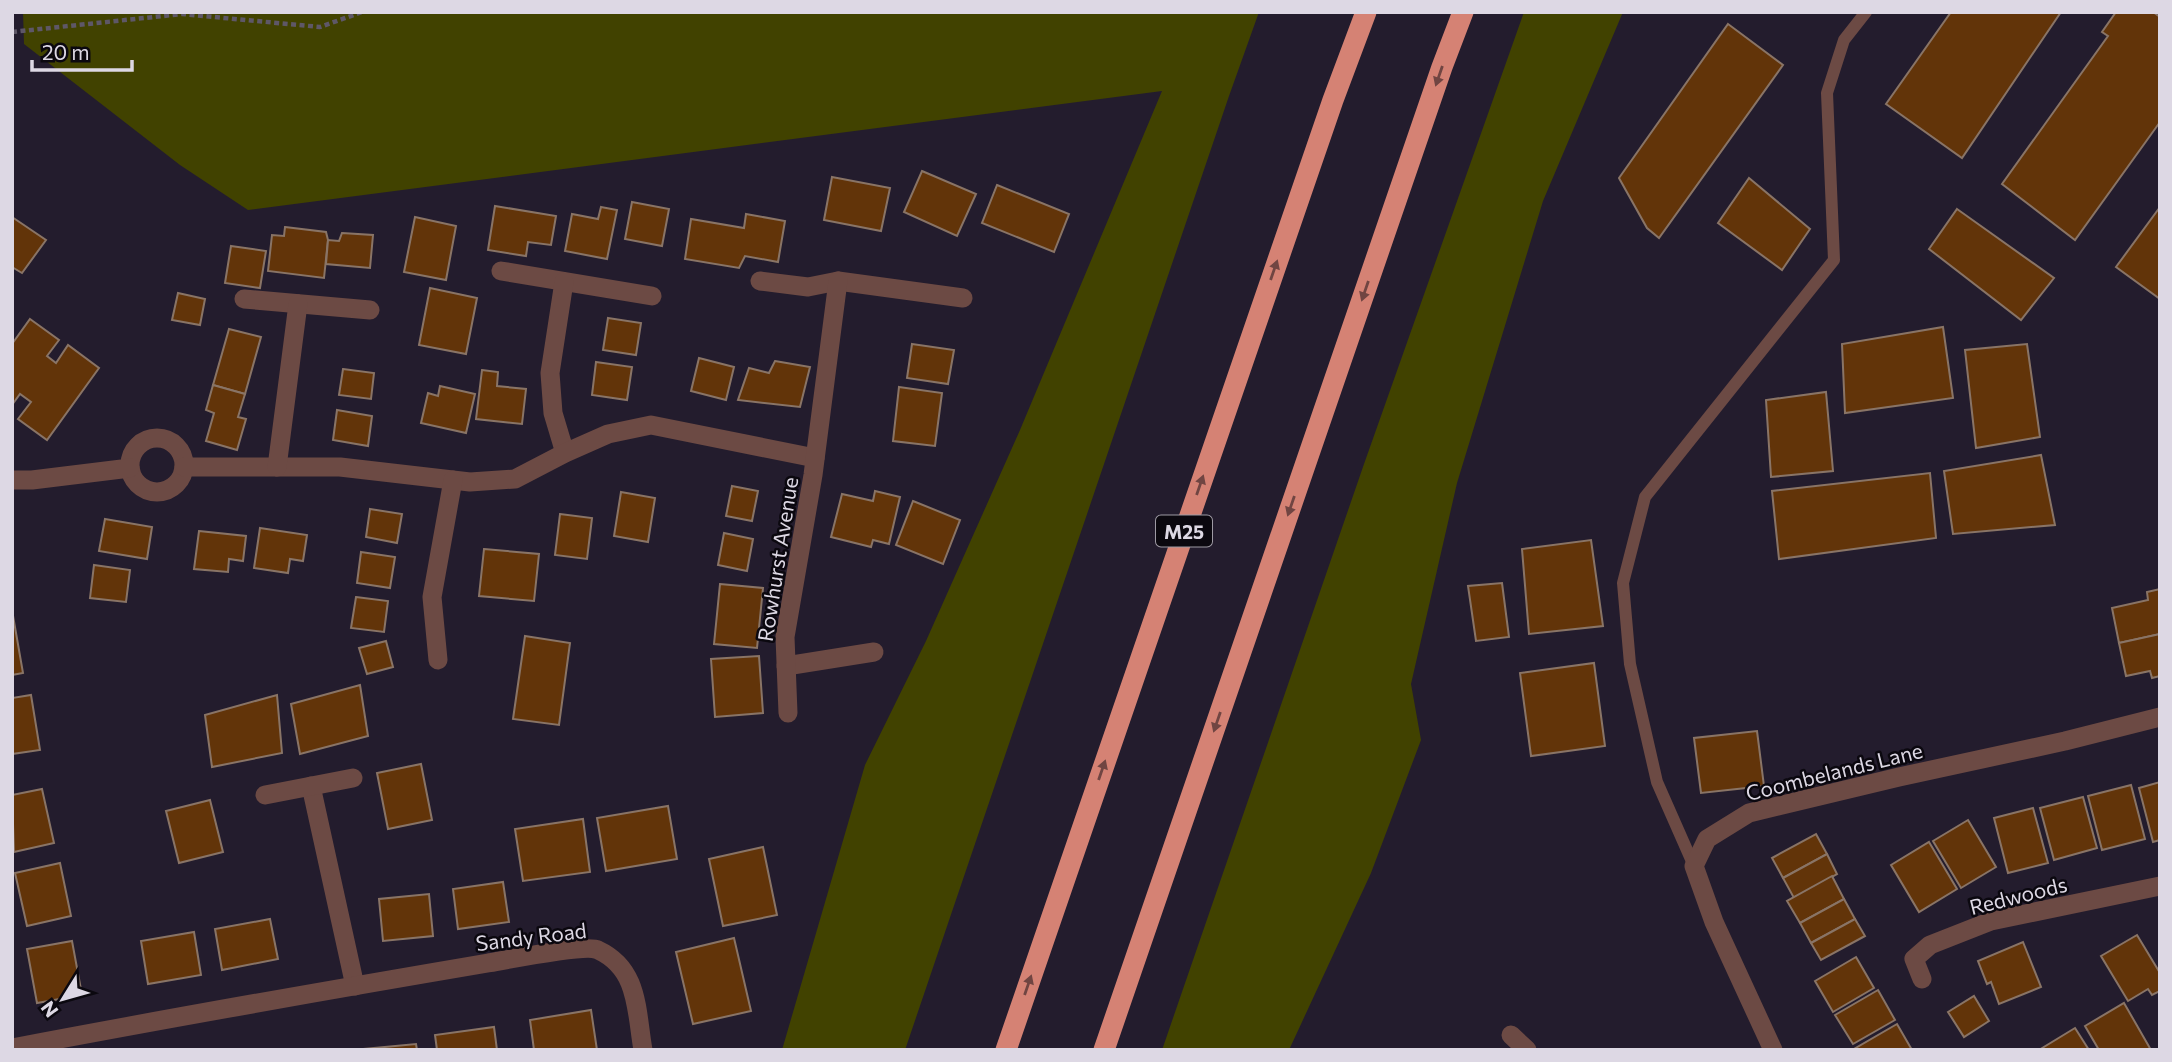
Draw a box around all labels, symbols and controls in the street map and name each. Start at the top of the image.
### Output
scale bar [32,28,131,72]
text: 20 m [42,39,90,64]
one-way arrow [1433,66,1444,87]
one-way arrow [1269,260,1280,281]
one-way arrow [1359,281,1370,302]
street label: Rowhurst Avenue [752,475,802,643]
one-way arrow [1195,475,1206,496]
one-way arrow [1285,496,1296,517]
road number: M25 [1156,516,1212,546]
one-way arrow [1211,711,1222,732]
street label: Coombelands Lane [1743,737,1925,805]
one-way arrow [1097,760,1108,781]
street label: Redwoods [1967,871,2069,919]
street label: Sandy Road [474,917,588,955]
north arrow [28,964,98,1034]
one-way arrow [1023,975,1034,996]
text: N [36,997,63,1022]

